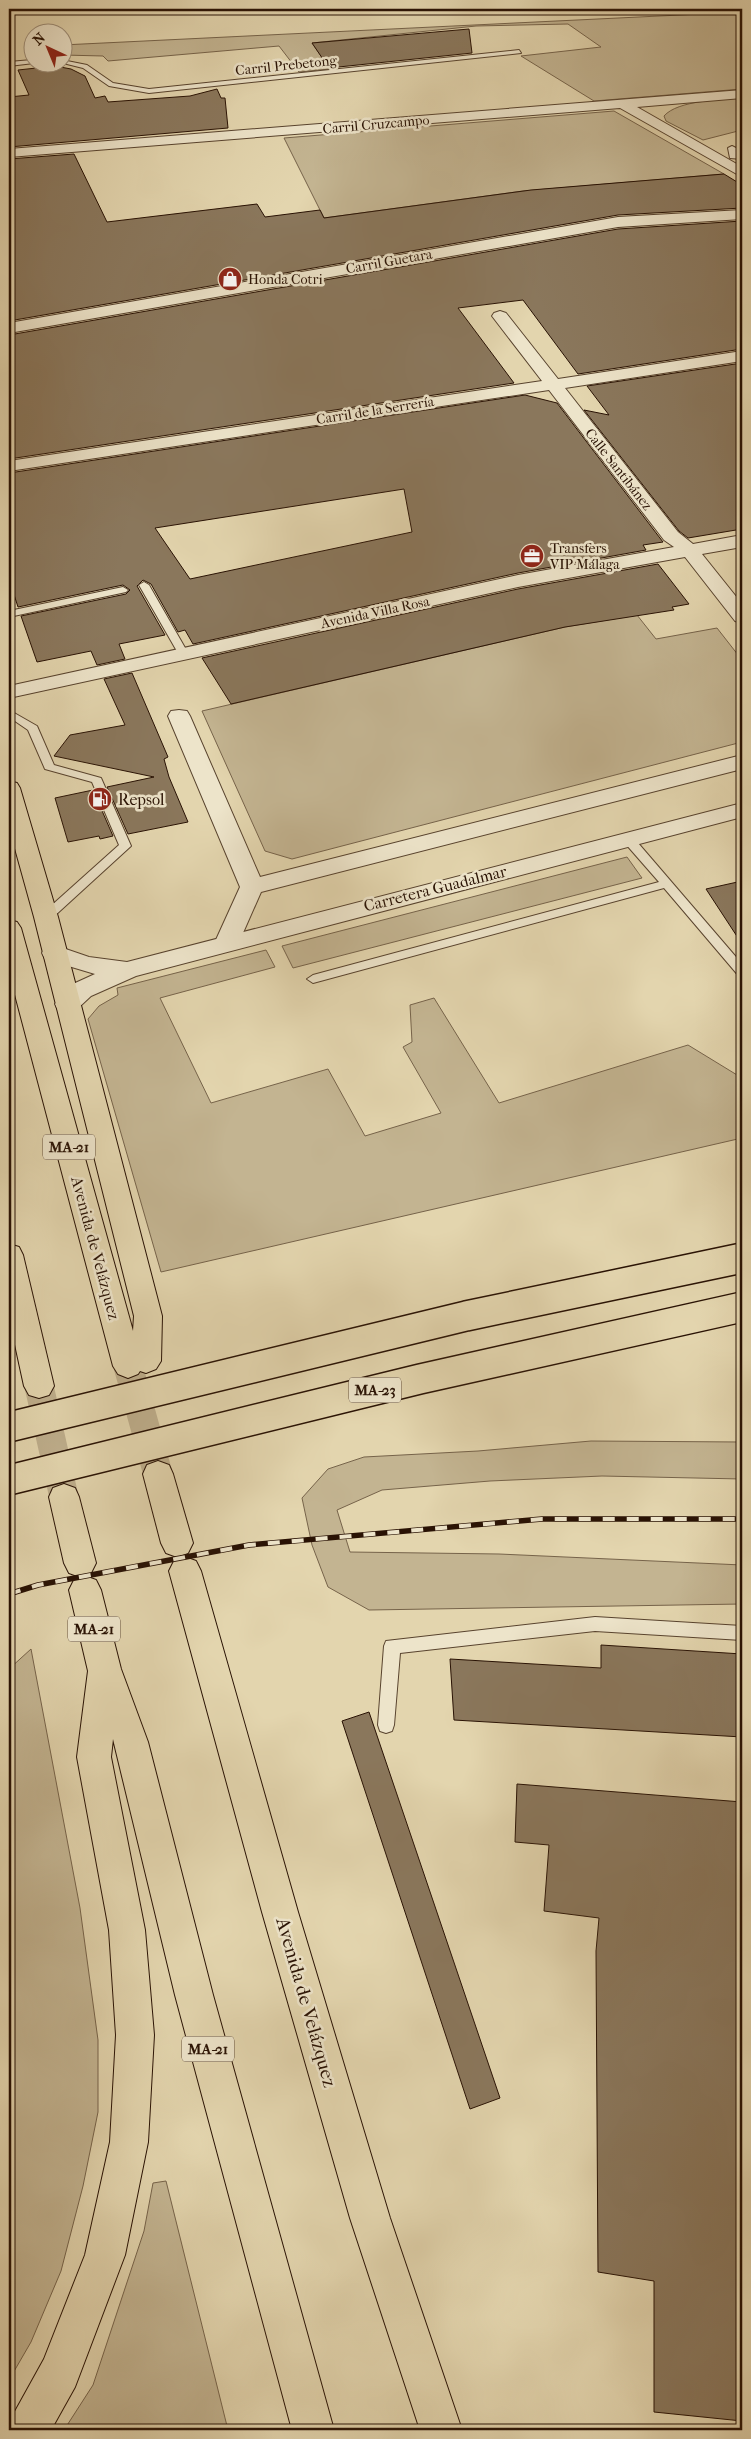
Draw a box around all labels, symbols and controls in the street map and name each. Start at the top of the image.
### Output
north arrow [22,22,72,72]
text: N [30,29,49,49]
street label: Carril Prebetong [234,52,338,79]
street label: Carril Cruzcampo [322,111,430,138]
street label: Carril Guetara [345,245,434,277]
shop icon: Honda Cotri [217,266,243,292]
place label: Honda Cotri [248,271,323,288]
street label: Carril de la Serrería [315,393,436,428]
street label: Calle Santibánez [581,425,656,514]
place label: Transfers VIP Málaga [549,540,620,573]
office icon: Transfers VIP Málaga [519,543,545,569]
street label: Avenida Villa Rosa [318,593,432,633]
fuel station icon: Repsol [87,786,113,812]
place label: Repsol [118,790,165,809]
street label: Carretera Guadalmar [362,861,509,915]
road number: MA-21 [43,1134,95,1160]
street label: Avenida de Velázquez [67,1173,124,1322]
road number: MA-23 [349,1378,401,1402]
road number: MA-21 [68,1616,120,1642]
street label: Avenida de Velázquez [271,1914,341,2090]
road number: MA-21 [182,2036,234,2062]

